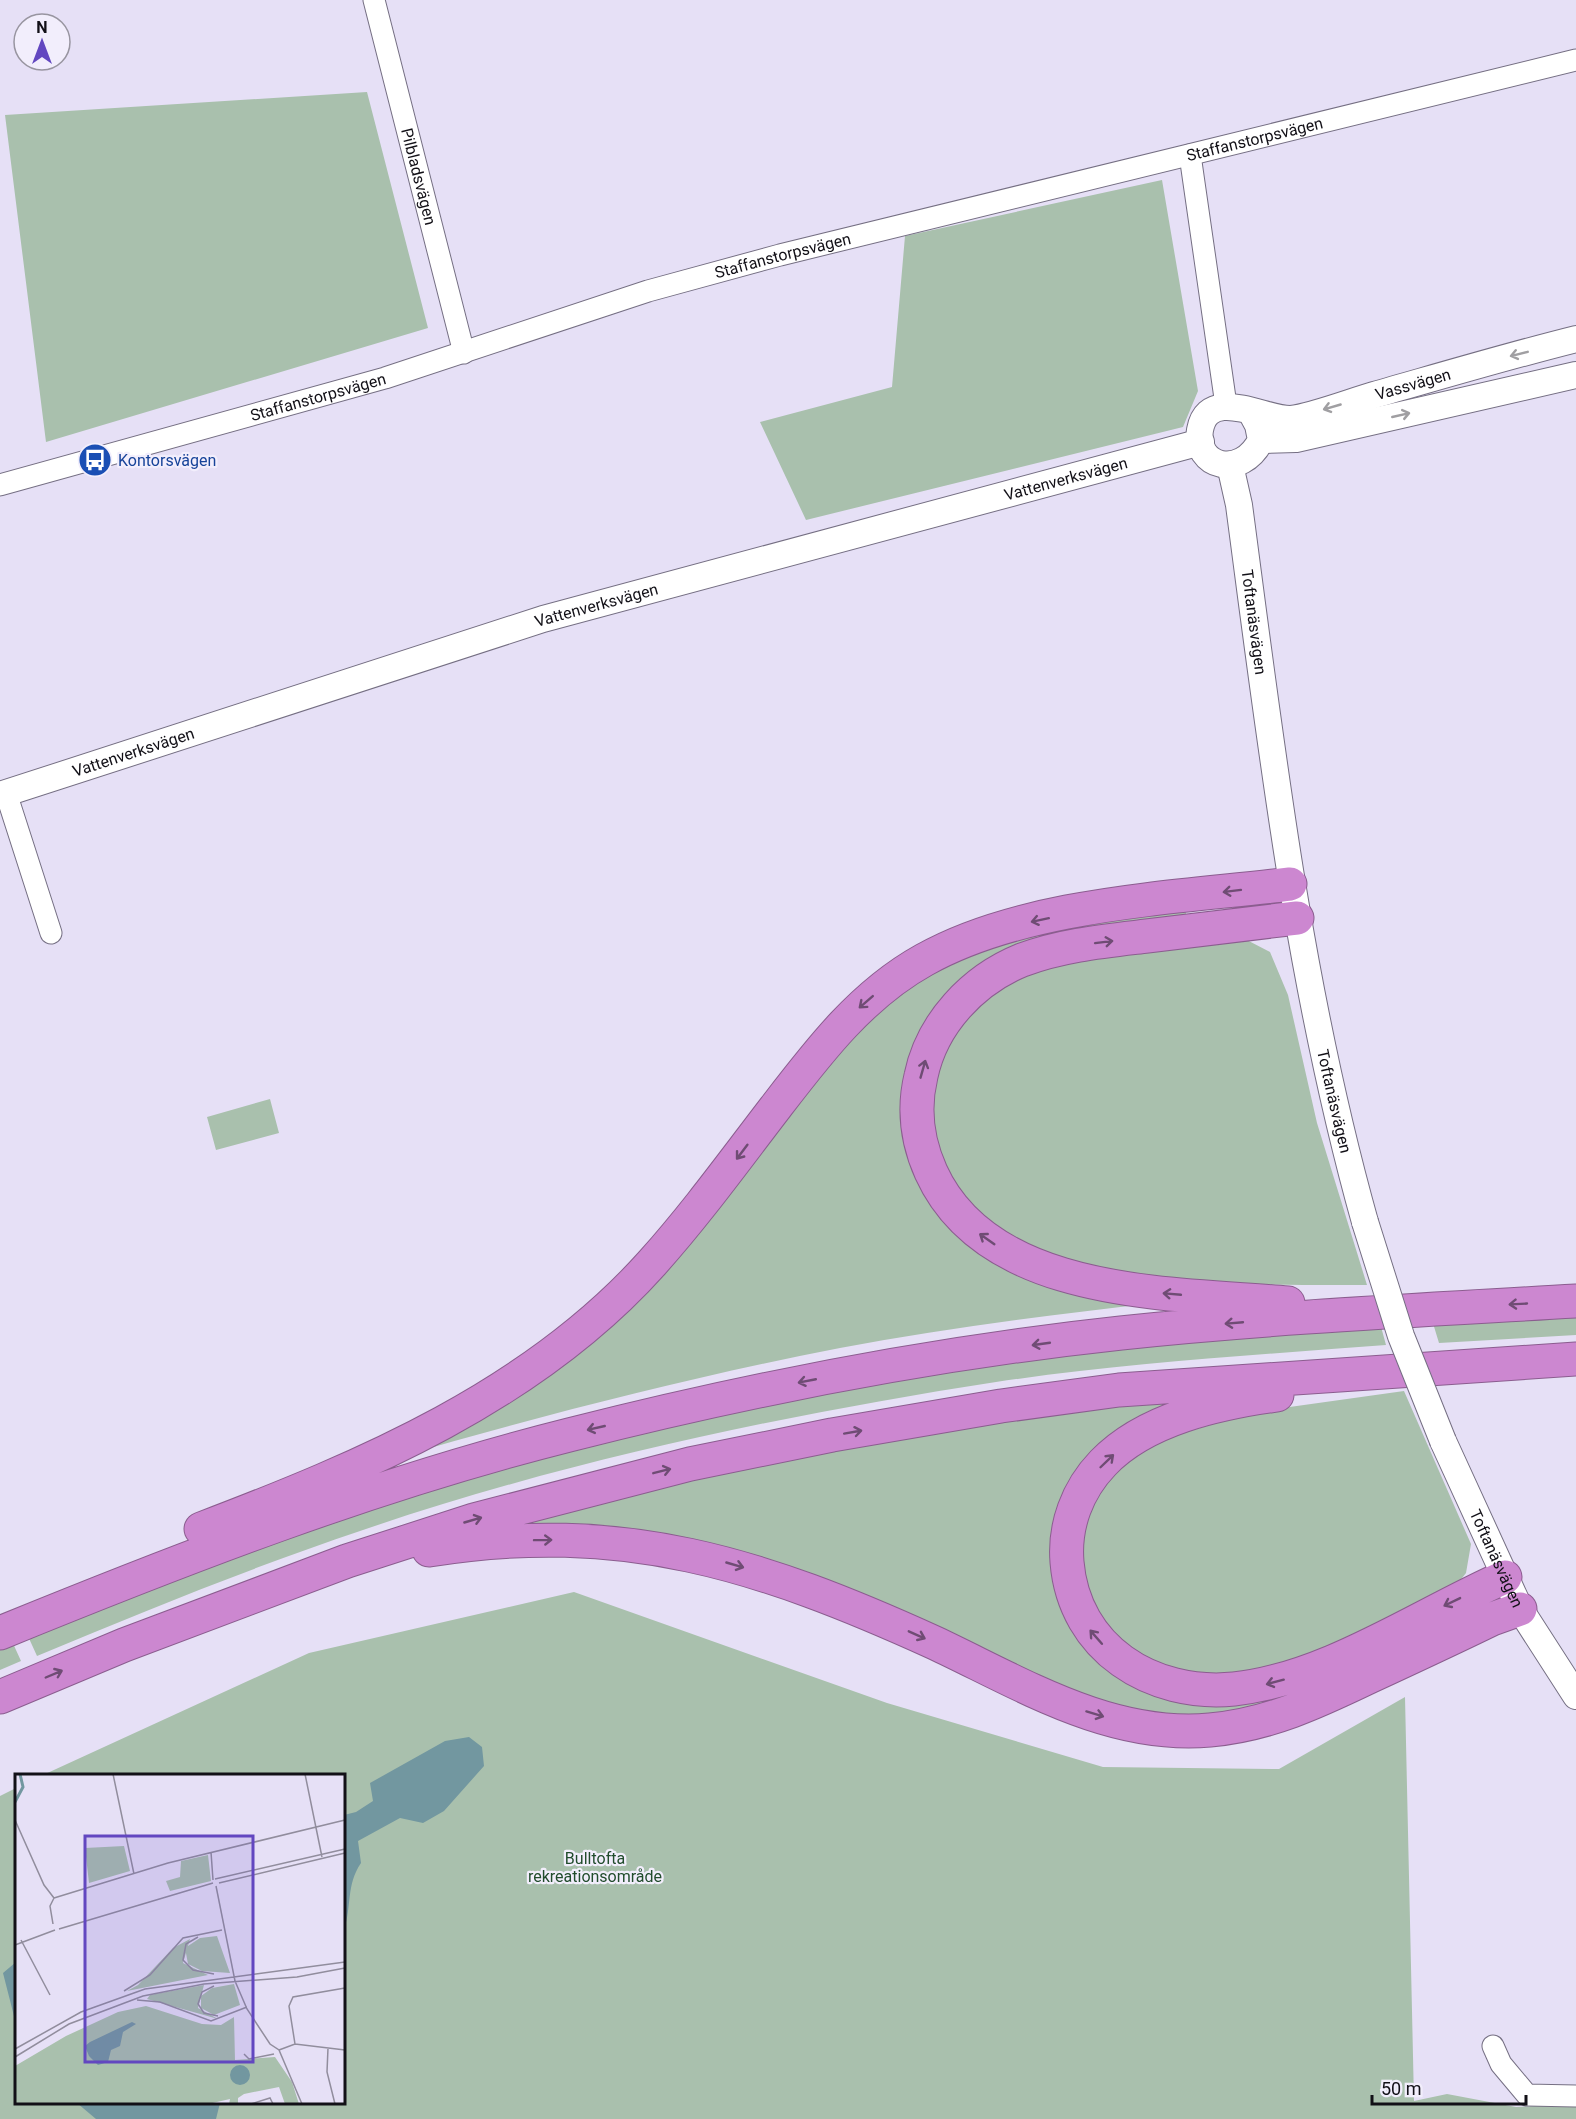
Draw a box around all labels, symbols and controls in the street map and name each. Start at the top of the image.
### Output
north arrow [12,12,72,72]
text: N [36,18,48,37]
street label: Staffanstorpsvägen [1184,113,1325,165]
street label: Pilbladsvägen [397,126,440,227]
street label: Staffanstorpsvägen [712,229,853,282]
one-way arrow [1510,349,1529,360]
street label: Vassvägen [1373,364,1453,404]
street label: Staffanstorpsvägen [248,369,388,425]
one-way arrow [1323,402,1342,413]
one-way arrow [1391,409,1410,420]
bus stop icon: Kontorsvägen [77,442,113,478]
place label: Kontorsvägen [118,451,216,470]
street label: Vattenverksvägen [1002,453,1129,504]
street label: Toftanäsvägen [1238,568,1271,676]
street label: Vattenverksvägen [532,579,660,631]
street label: Vattenverksvägen [70,723,196,780]
one-way arrow [1223,886,1243,897]
one-way arrow [1030,914,1049,926]
one-way arrow [1094,936,1114,947]
one-way arrow [859,995,874,1009]
street label: Toftanäsvägen [1314,1048,1356,1155]
one-way arrow [918,1059,929,1078]
one-way arrow [735,1144,748,1160]
one-way arrow [979,1233,995,1245]
one-way arrow [1162,1288,1182,1299]
one-way arrow [1508,1299,1528,1310]
one-way arrow [1225,1318,1245,1329]
one-way arrow [1031,1339,1051,1350]
one-way arrow [797,1376,817,1387]
one-way arrow [587,1423,606,1435]
one-way arrow [843,1426,862,1437]
one-way arrow [1099,1453,1114,1468]
one-way arrow [652,1464,671,1476]
street label: Toftanäsvägen [1466,1506,1527,1610]
one-way arrow [463,1514,482,1525]
one-way arrow [532,1534,552,1545]
one-way arrow [725,1560,744,1571]
one-way arrow [1443,1596,1461,1608]
one-way arrow [907,1630,925,1642]
one-way arrow [1089,1630,1103,1645]
one-way arrow [44,1668,63,1679]
one-way arrow [1265,1676,1284,1688]
one-way arrow [1085,1709,1104,1720]
inset map [15,1774,345,2104]
park label: Bulltofta rekreationsområde [528,1849,662,1886]
scale bar [1372,2068,1526,2106]
text: 50 m [1381,2078,1421,2099]

